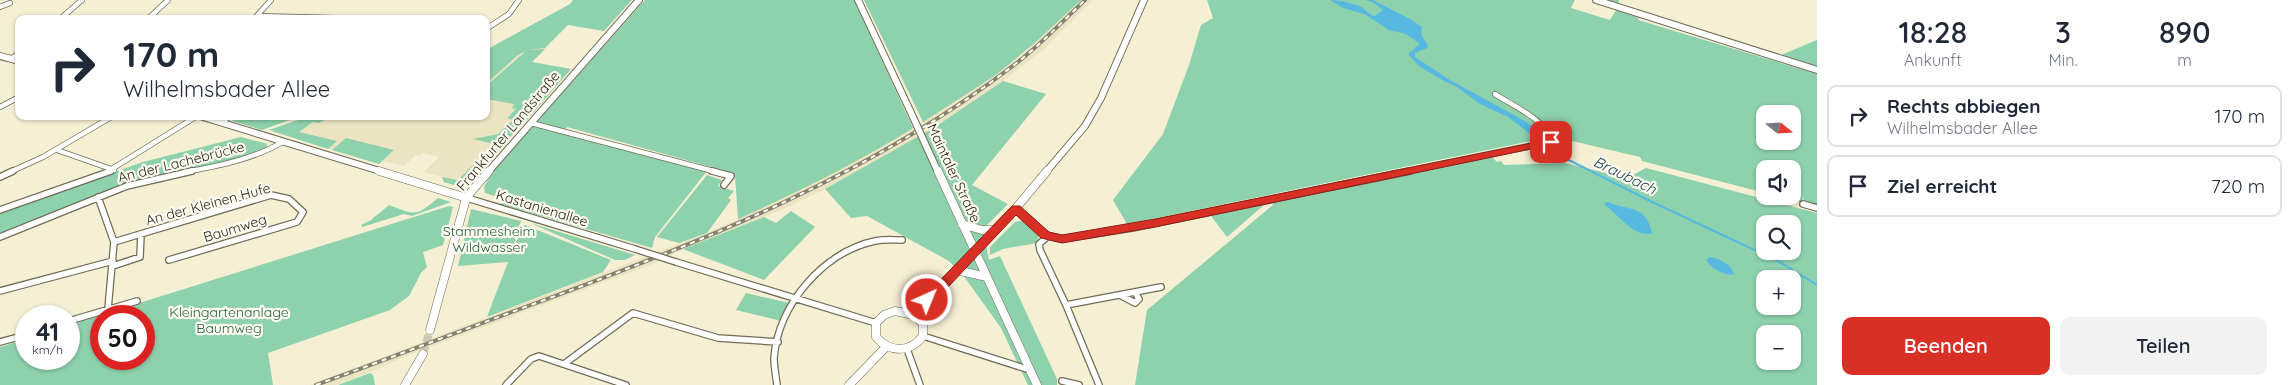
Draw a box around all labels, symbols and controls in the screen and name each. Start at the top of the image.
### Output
text: 18:28 [1899,13,1967,51]
text: 3 [2055,13,2071,51]
text: 890 [2159,13,2210,51]
text: 170 m [123,32,219,76]
icon: right [40,35,105,100]
text: Ankunft [1904,50,1962,70]
text: Min. [2049,50,2077,70]
text: m [2177,50,2192,70]
street label: Frankfurter Landstraße [453,67,564,195]
text: Wilhelmsbader Allee [123,75,330,103]
text: Rechts abbiegen [1887,94,2040,118]
icon: right [1844,102,1872,130]
text: 170 m [2214,104,2265,128]
north arrow [1756,105,1801,150]
map controls [1756,105,1801,370]
text: Wilhelmsbader Allee [1887,118,2038,138]
street label: Maintaler Straße [923,121,985,226]
pin [1530,121,1572,163]
icon: arrive [1537,128,1565,156]
street label: An der Lachebrücke [116,138,246,186]
water label: Braubach [1591,152,1660,198]
button: sound [1756,160,1801,205]
icon: arrive [1844,172,1872,200]
text: Ziel erreicht [1887,174,1997,198]
text: 720 m [2211,174,2265,198]
street label: An der Kleinen Hufe [144,179,272,229]
street label: Kastanienallee [494,185,590,231]
street label: Baumweg [201,210,269,246]
button: search [1756,215,1801,260]
park label: Stammesheim Wildwasser [443,222,535,256]
button: + [1756,270,1801,315]
position arrow [900,273,952,325]
park label: Kleingartenanlage Baumweg [169,303,289,337]
speed limit sign: 50 [90,305,155,370]
text: 41 [36,316,59,347]
button: Beenden [1842,317,2050,375]
button: Teilen [2060,317,2267,375]
button: − [1756,325,1801,370]
text: km/h [32,342,63,357]

